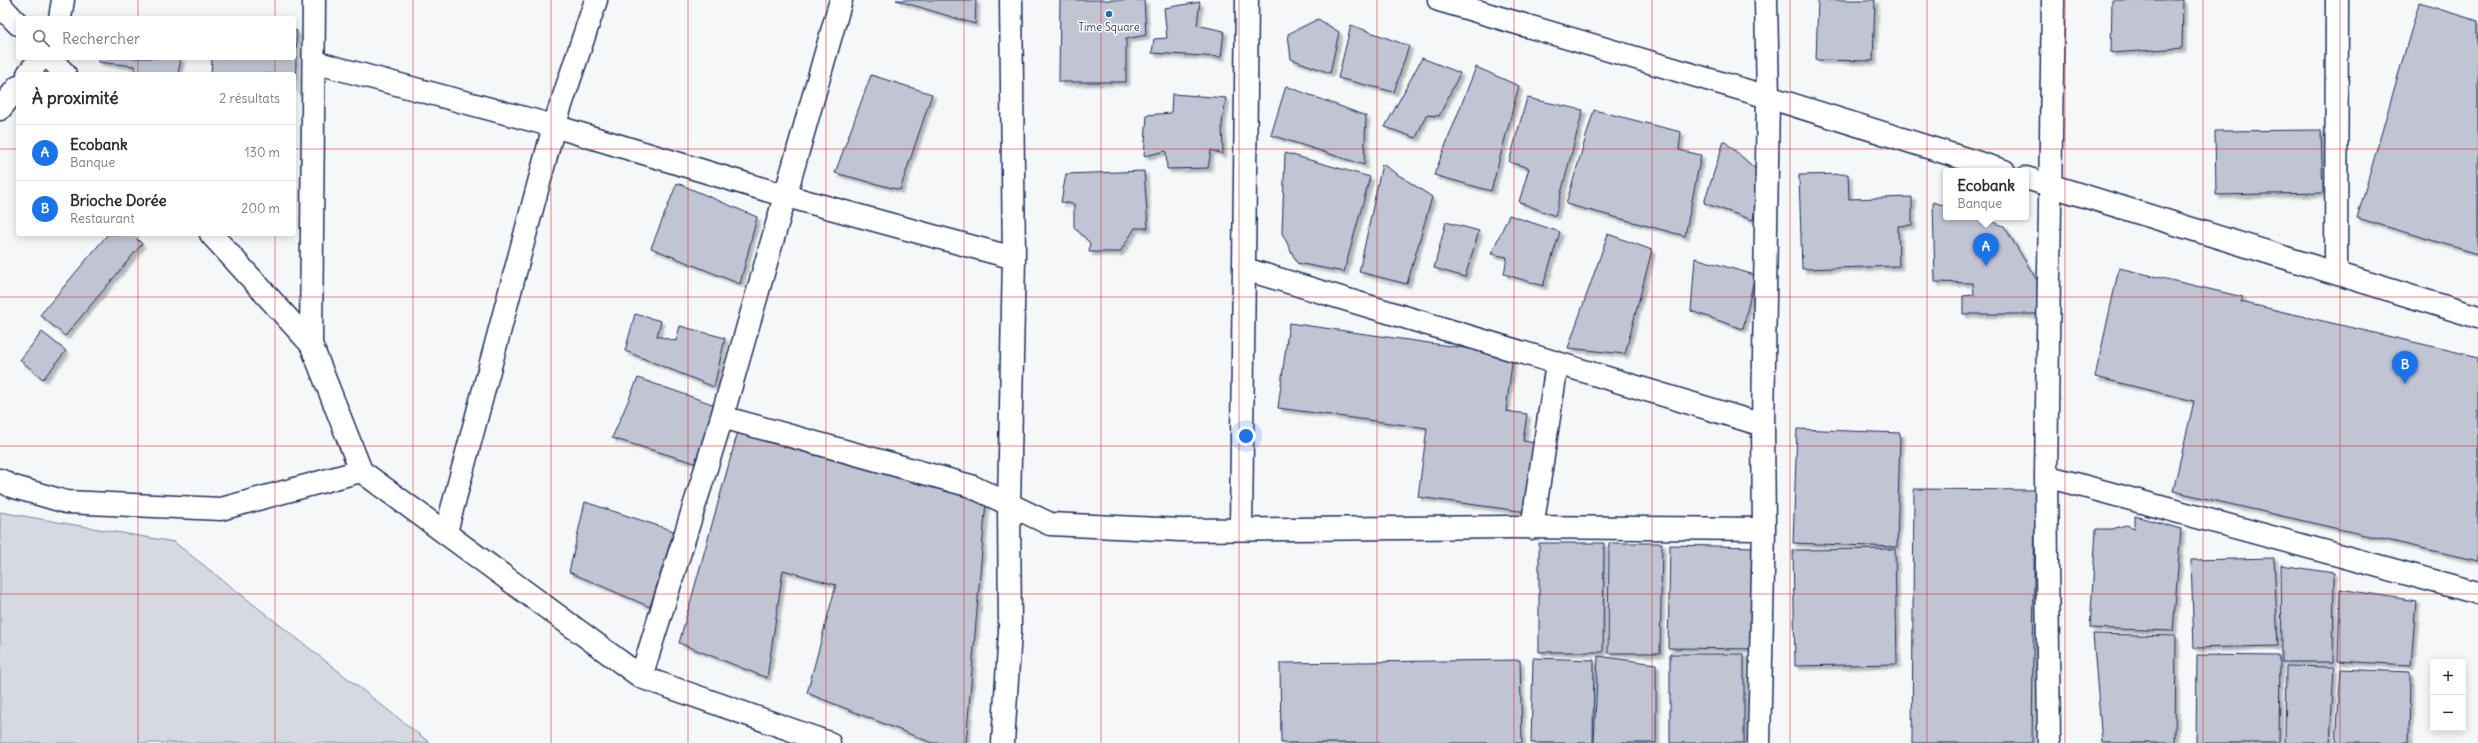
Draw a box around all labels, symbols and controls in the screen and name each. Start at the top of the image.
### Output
marker: Time Square [1104,9,1114,19]
search box [16,16,296,60]
place label: Time Square [1078,20,1140,34]
icon: search [30,27,52,49]
text: Rechercher [62,29,140,48]
text: À proximité [32,87,118,109]
text: 2 résultats [219,90,280,107]
text: Ecobank [70,135,128,154]
text: A [41,144,49,161]
text: 130 m [244,144,280,161]
text: Banque [70,154,115,171]
popup [1943,168,2029,220]
text: Ecobank [1957,176,2015,195]
text: Brioche Dorée [70,191,167,210]
text: Banque [1957,195,2002,212]
text: B [41,200,49,217]
text: 200 m [241,200,280,217]
text: Restaurant [70,210,135,227]
pin: A [1973,233,1999,266]
pin: B [2392,351,2418,384]
your location [1236,426,1256,446]
map controls [2430,659,2466,731]
button: + [2430,659,2466,695]
button: − [2430,695,2466,731]

